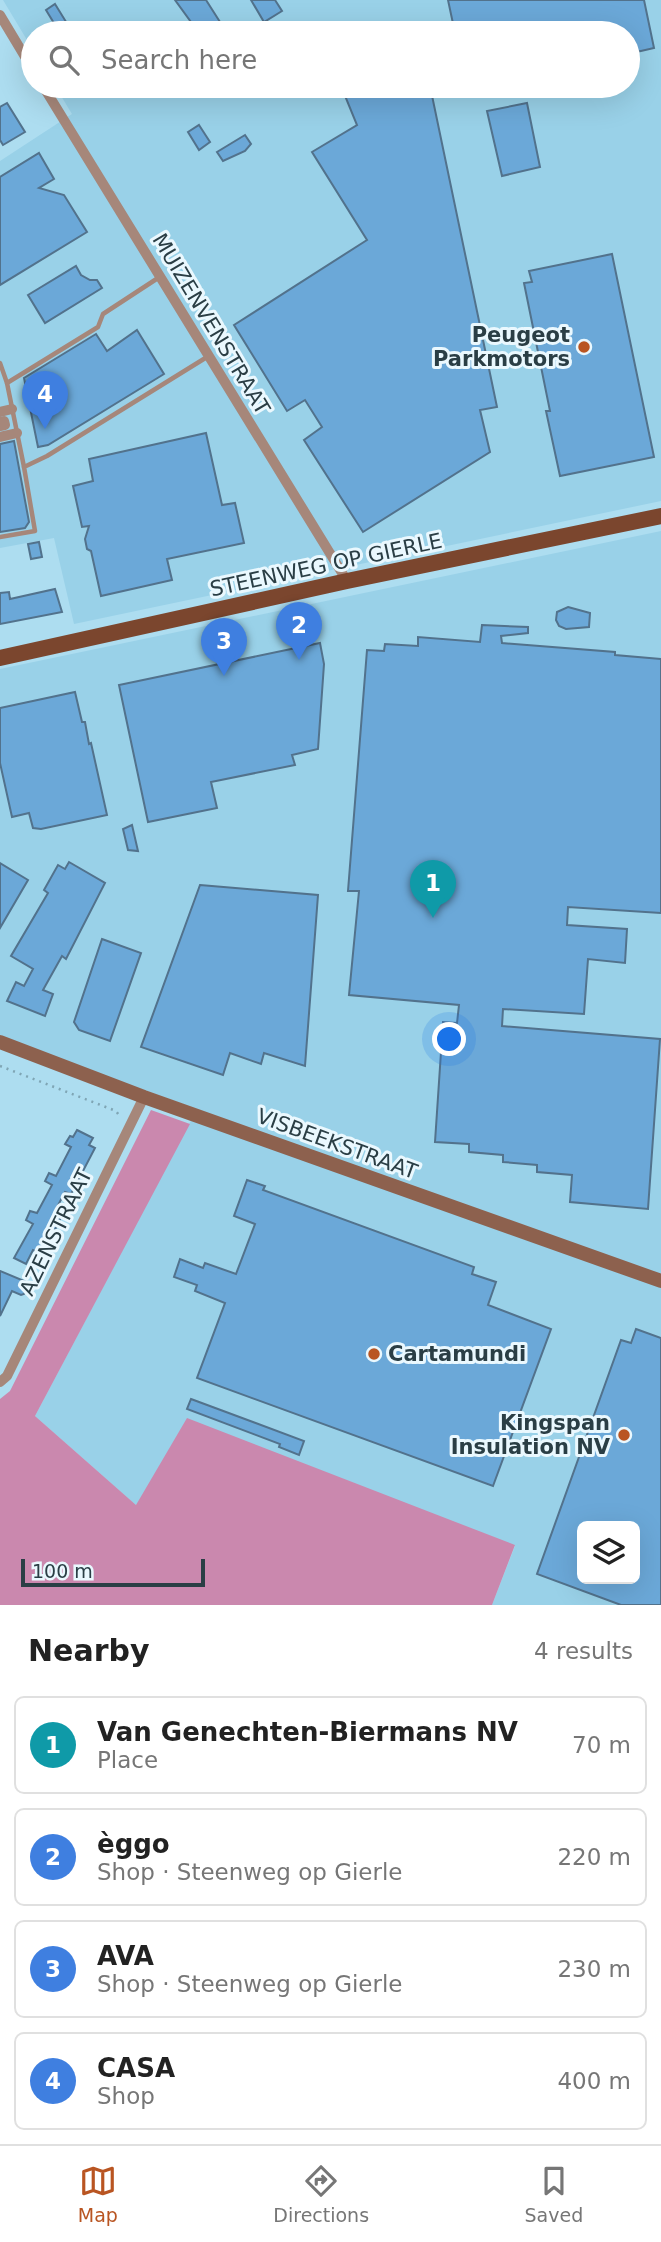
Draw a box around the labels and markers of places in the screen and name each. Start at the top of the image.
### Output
place label: Peugeot Parkmotors [433,323,570,371]
marker: Peugeot Parkmotors [576,339,592,355]
pin: 4 [22,371,68,429]
pin: 2 [276,602,322,660]
pin: 3 [201,618,247,676]
pin: 1 [410,860,456,918]
place label: Cartamundi [388,1342,526,1366]
marker: Cartamundi [366,1346,382,1362]
place label: Kingspan Insulation NV [451,1411,611,1459]
marker: Kingspan Insulation NV [616,1427,632,1443]

